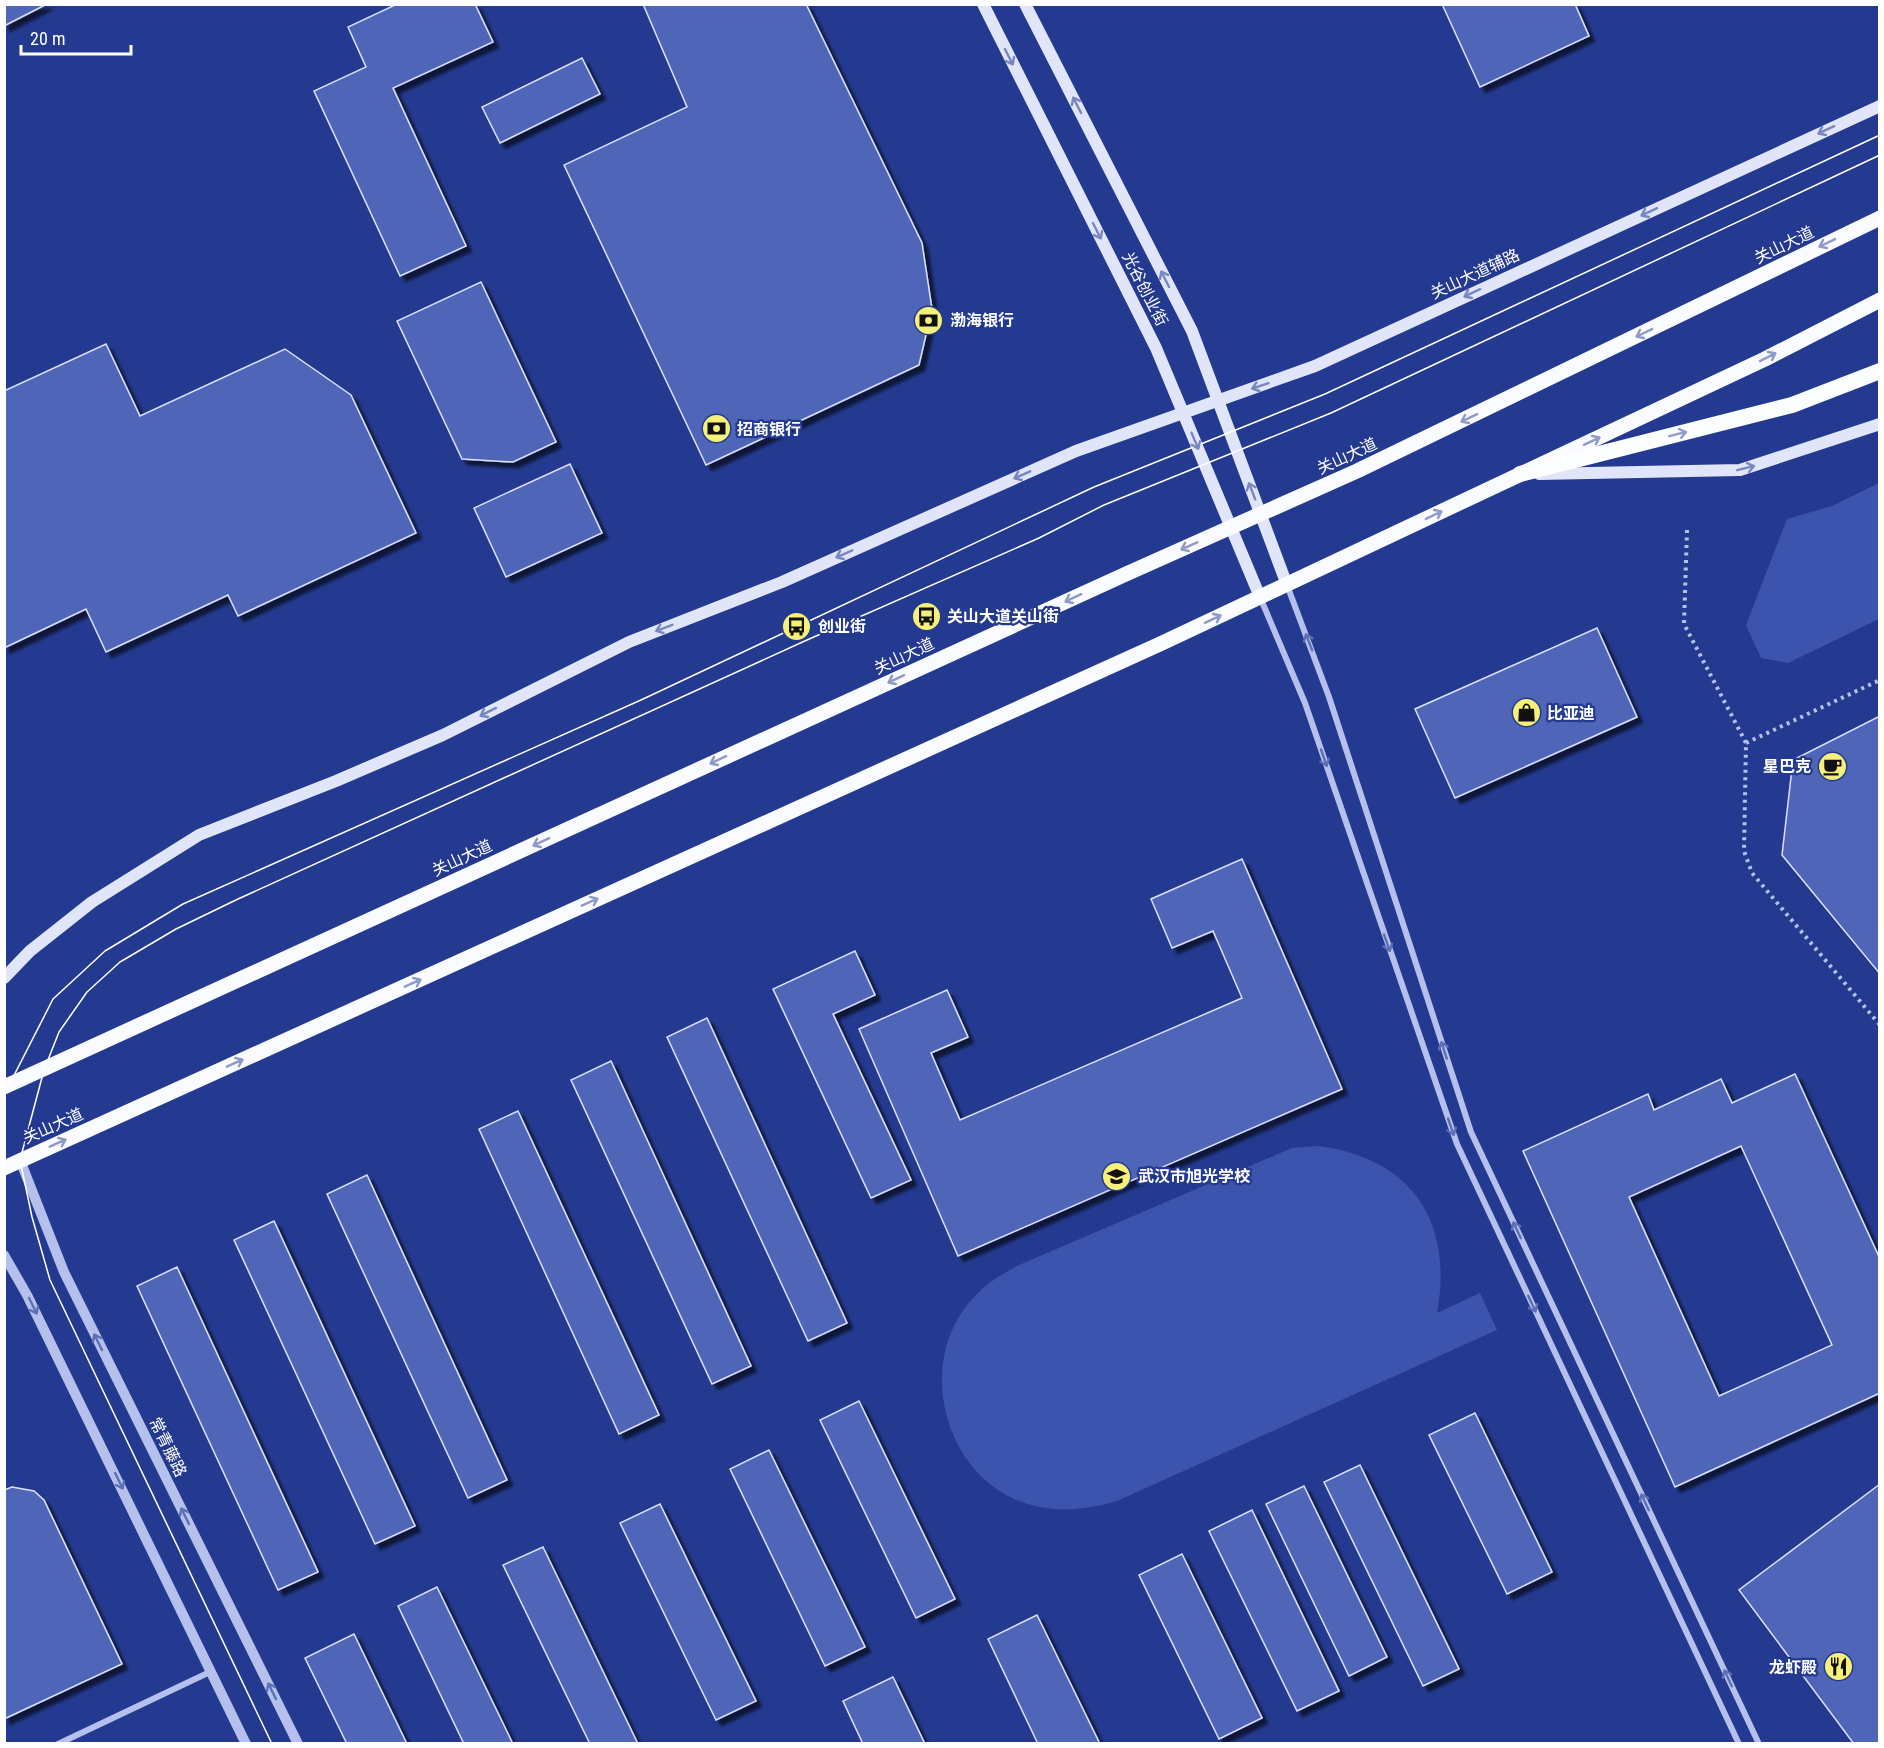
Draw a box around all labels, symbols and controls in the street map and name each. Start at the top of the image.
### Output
scale bar [21,18,130,56]
text: 20 m [30,28,65,49]
one-way arrow [1004,47,1015,65]
one-way arrow [1070,96,1082,114]
one-way arrow [1818,125,1836,137]
one-way arrow [1641,206,1659,218]
one-way arrow [1092,221,1103,239]
street label: 关山大道 [1751,222,1817,268]
one-way arrow [1818,238,1836,250]
street label: 关山大道辅路 [1427,245,1523,303]
street label: 光谷创业街 [1118,249,1172,329]
one-way arrow [1159,270,1171,288]
one-way arrow [1464,288,1482,300]
bank icon: 渤海银行 [913,304,945,336]
place label: 渤海银行 [950,311,1014,330]
one-way arrow [1636,328,1654,340]
one-way arrow [1759,351,1777,363]
one-way arrow [1251,382,1270,393]
one-way arrow [1460,412,1478,424]
bank icon: 招商银行 [700,413,732,445]
place label: 招商银行 [737,420,801,439]
one-way arrow [1668,428,1687,440]
one-way arrow [1190,431,1201,449]
street label: 关山大道 [1314,434,1380,478]
one-way arrow [1582,434,1600,446]
one-way arrow [1736,461,1755,473]
one-way arrow [1014,470,1032,481]
one-way arrow [1246,482,1257,501]
one-way arrow [1425,509,1443,521]
one-way arrow [1180,540,1198,552]
one-way arrow [836,549,854,560]
one-way arrow [1064,593,1083,604]
bus stop icon: 关山大道关山街 [910,600,942,632]
place label: 关山大道关山街 [947,607,1059,626]
bus stop icon: 创业街 [781,610,813,642]
one-way arrow [1203,613,1221,625]
place label: 创业街 [818,617,866,636]
one-way arrow [655,623,674,634]
one-way arrow [1302,633,1313,652]
street label: 关山大道 [871,634,937,678]
one-way arrow [887,674,905,685]
shop icon: 比亚迪 [1510,697,1542,729]
place label: 比亚迪 [1547,704,1595,723]
one-way arrow [479,707,497,718]
one-way arrow [1319,748,1330,767]
cafe icon: 星巴克 [1816,750,1848,782]
one-way arrow [710,755,728,767]
place label: 星巴克 [1763,757,1811,776]
street label: 关山大道 [429,836,495,880]
one-way arrow [533,837,551,848]
one-way arrow [581,896,599,907]
one-way arrow [1383,933,1394,952]
one-way arrow [403,976,421,988]
one-way arrow [1438,1041,1449,1060]
one-way arrow [226,1057,244,1068]
street label: 关山大道 [20,1104,86,1148]
one-way arrow [1446,1117,1457,1136]
one-way arrow [48,1137,66,1149]
school or university icon: 武汉市旭光学校 [1101,1160,1133,1192]
place label: 武汉市旭光学校 [1138,1167,1251,1186]
one-way arrow [1511,1222,1523,1240]
one-way arrow [1527,1295,1539,1313]
one-way arrow [28,1297,39,1315]
one-way arrow [92,1333,104,1351]
street label: 常青藤路 [145,1414,191,1480]
one-way arrow [114,1472,126,1490]
one-way arrow [1639,1493,1651,1511]
one-way arrow [179,1508,190,1526]
restaurant icon: 龙虾殿 [1822,1651,1854,1683]
place label: 龙虾殿 [1769,1658,1817,1677]
one-way arrow [1722,1669,1734,1687]
one-way arrow [265,1683,277,1701]

